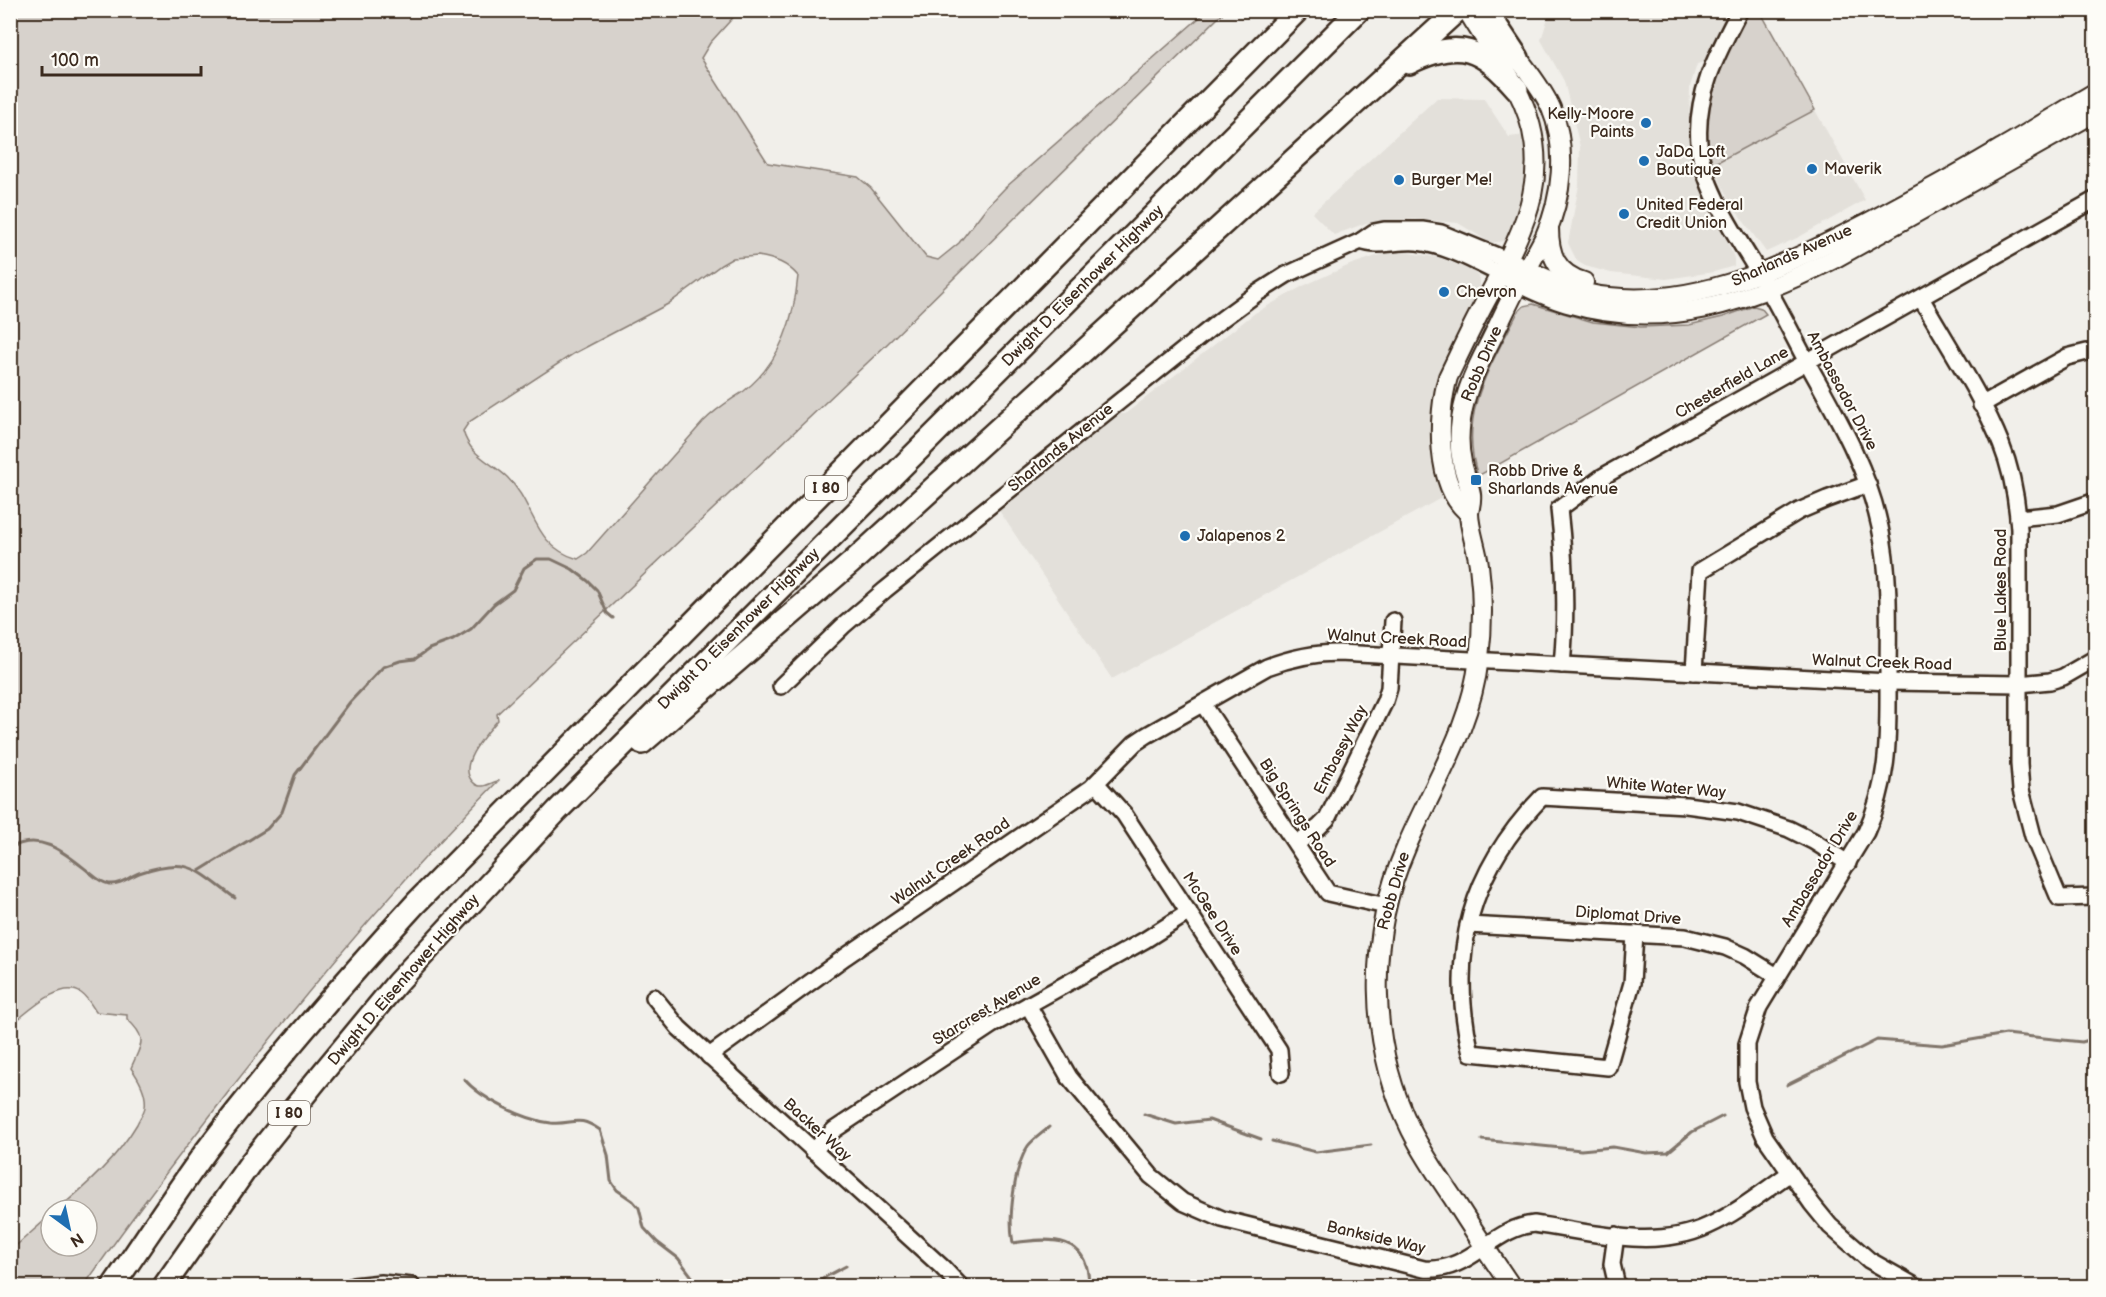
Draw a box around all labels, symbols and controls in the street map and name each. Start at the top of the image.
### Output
scale bar [42,39,201,77]
text: 100 m [51,50,99,71]
place label: Kelly-Moore Paints [1547,105,1634,142]
marker: Kelly-Moore Paints [1639,116,1653,130]
place label: JaDa Loft Boutique [1656,143,1726,180]
marker: JaDa Loft Boutique [1637,154,1651,168]
place label: Maverik [1824,160,1881,179]
marker: Maverik [1805,162,1819,176]
place label: Burger Me! [1411,171,1492,190]
marker: Burger Me! [1392,173,1406,187]
place label: United Federal Credit Union [1636,196,1743,233]
street label: Dwight D. Eisenhower Highway [998,201,1168,371]
marker: United Federal Credit Union [1617,207,1631,221]
street label: Sharlands Avenue [1729,221,1856,291]
place label: Chevron [1456,283,1517,302]
marker: Chevron [1437,285,1451,299]
street label: Robb Drive [1458,323,1507,405]
street label: Ambassador Drive [1803,328,1882,454]
street label: Chesterfield Lane [1672,343,1793,423]
street label: Sharlands Avenue [1005,399,1118,496]
place label: Robb Drive & Sharlands Avenue [1488,462,1619,499]
marker: Robb Drive & Sharlands Avenue [1469,473,1483,487]
road number: I 80 [805,476,847,500]
place label: Jalapenos 2 [1197,527,1286,546]
street label: Blue Lakes Road [1992,528,2011,652]
marker: Jalapenos 2 [1178,529,1192,543]
street label: Dwight D. Eisenhower Highway [654,544,824,714]
street label: Walnut Creek Road [1327,626,1467,652]
street label: Walnut Creek Road [1812,651,1952,675]
street label: Embassy Way [1310,701,1372,798]
street label: Big Springs Road [1255,755,1339,871]
street label: White Water Way [1605,773,1727,803]
street label: Ambassador Drive [1778,807,1862,931]
street label: Walnut Creek Road [888,814,1014,910]
street label: Robb Drive [1374,849,1414,932]
street label: McGee Drive [1178,869,1246,960]
street label: Dwight D. Eisenhower Highway [324,890,484,1070]
street label: Diplomat Drive [1574,903,1682,929]
street label: Starcrest Avenue [929,970,1045,1050]
street label: Backer Way [779,1094,856,1166]
road number: I 80 [268,1101,310,1125]
north arrow [39,1198,99,1258]
street label: Bankside Way [1325,1217,1428,1259]
text: N [66,1228,87,1251]

